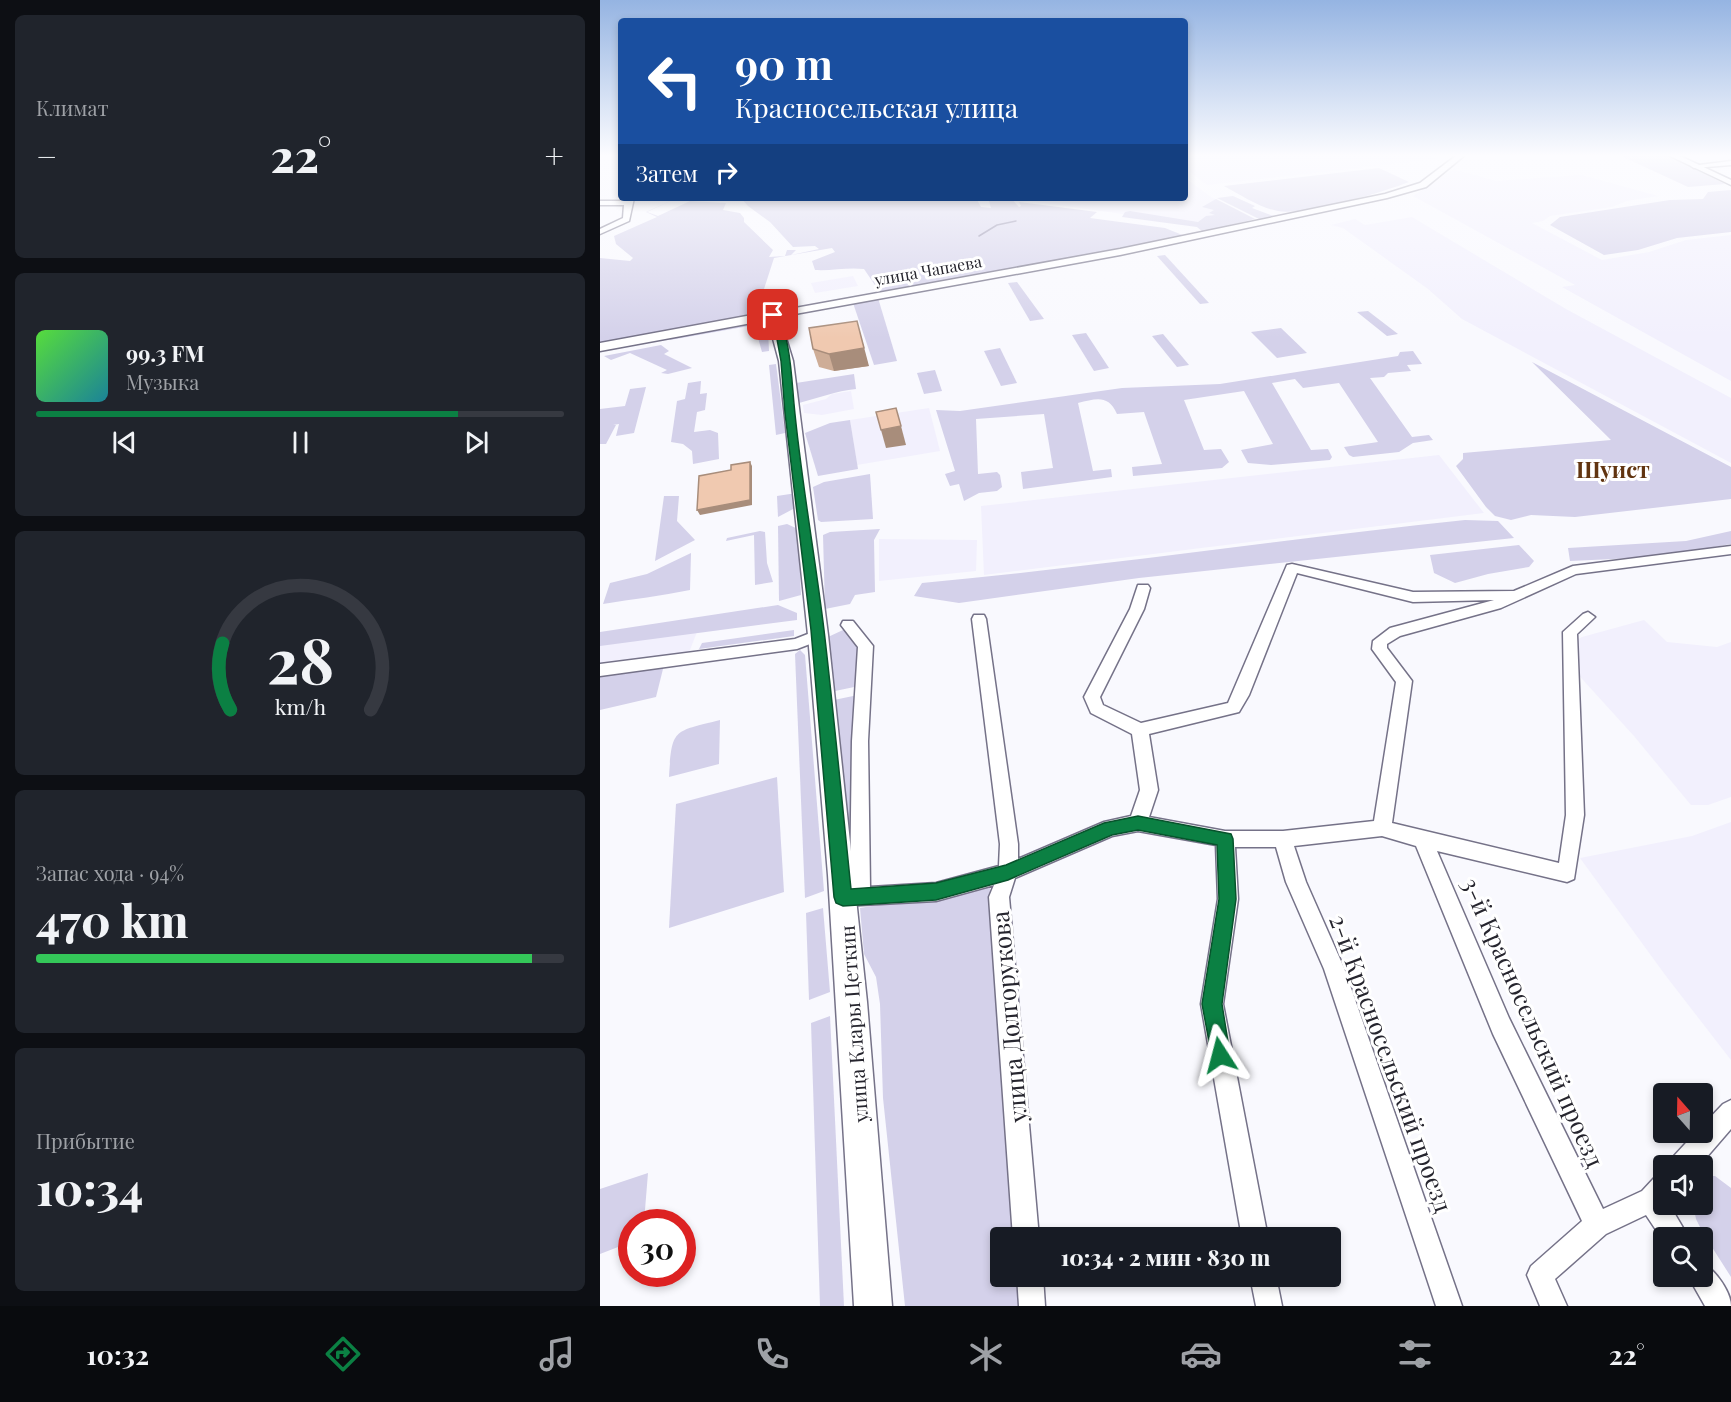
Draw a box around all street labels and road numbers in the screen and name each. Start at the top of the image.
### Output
street label: улица Чапаева [872,250,983,290]
street label: 3-й Красносельский проезд [1456,872,1613,1172]
street label: улица Долгорукова [983,910,1033,1125]
street label: 2-й Красносельский проезд [1323,910,1461,1217]
street label: улица Клары Цеткин [833,924,873,1125]

